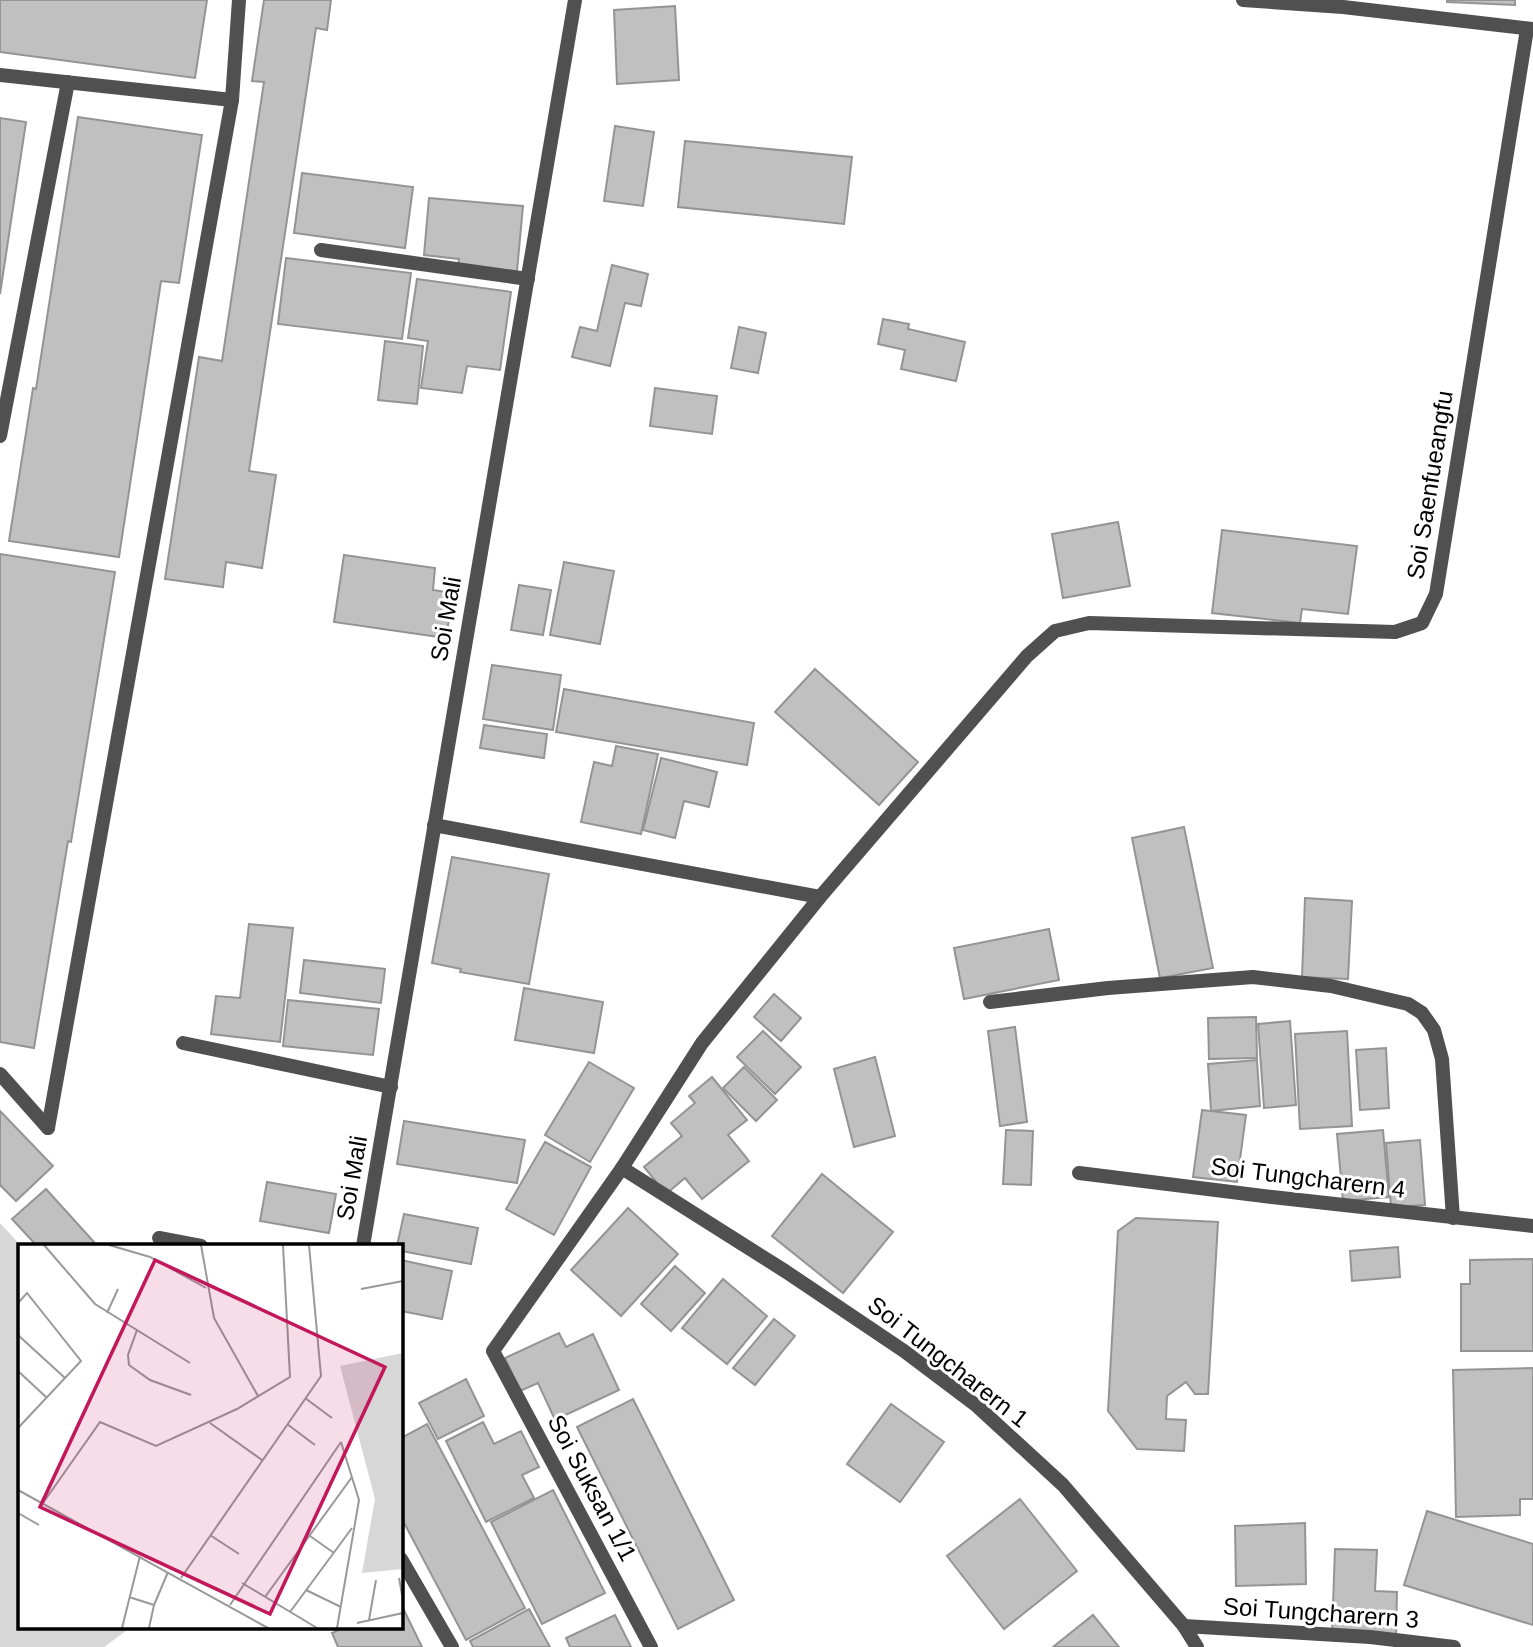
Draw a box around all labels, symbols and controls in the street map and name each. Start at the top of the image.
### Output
street label: Soi Saenfueangfu [1401,389,1458,581]
street label: Soi Mali [425,575,466,663]
street label: Soi Mali [331,1134,372,1222]
street label: Soi Tungcharern 4 [1209,1152,1407,1203]
inset map [18,1244,402,1630]
street label: Soi Tungcharern 1 [863,1291,1034,1433]
street label: Soi Suksan 1/1 [543,1410,642,1565]
street label: Soi Tungcharern 3 [1222,1592,1420,1633]

